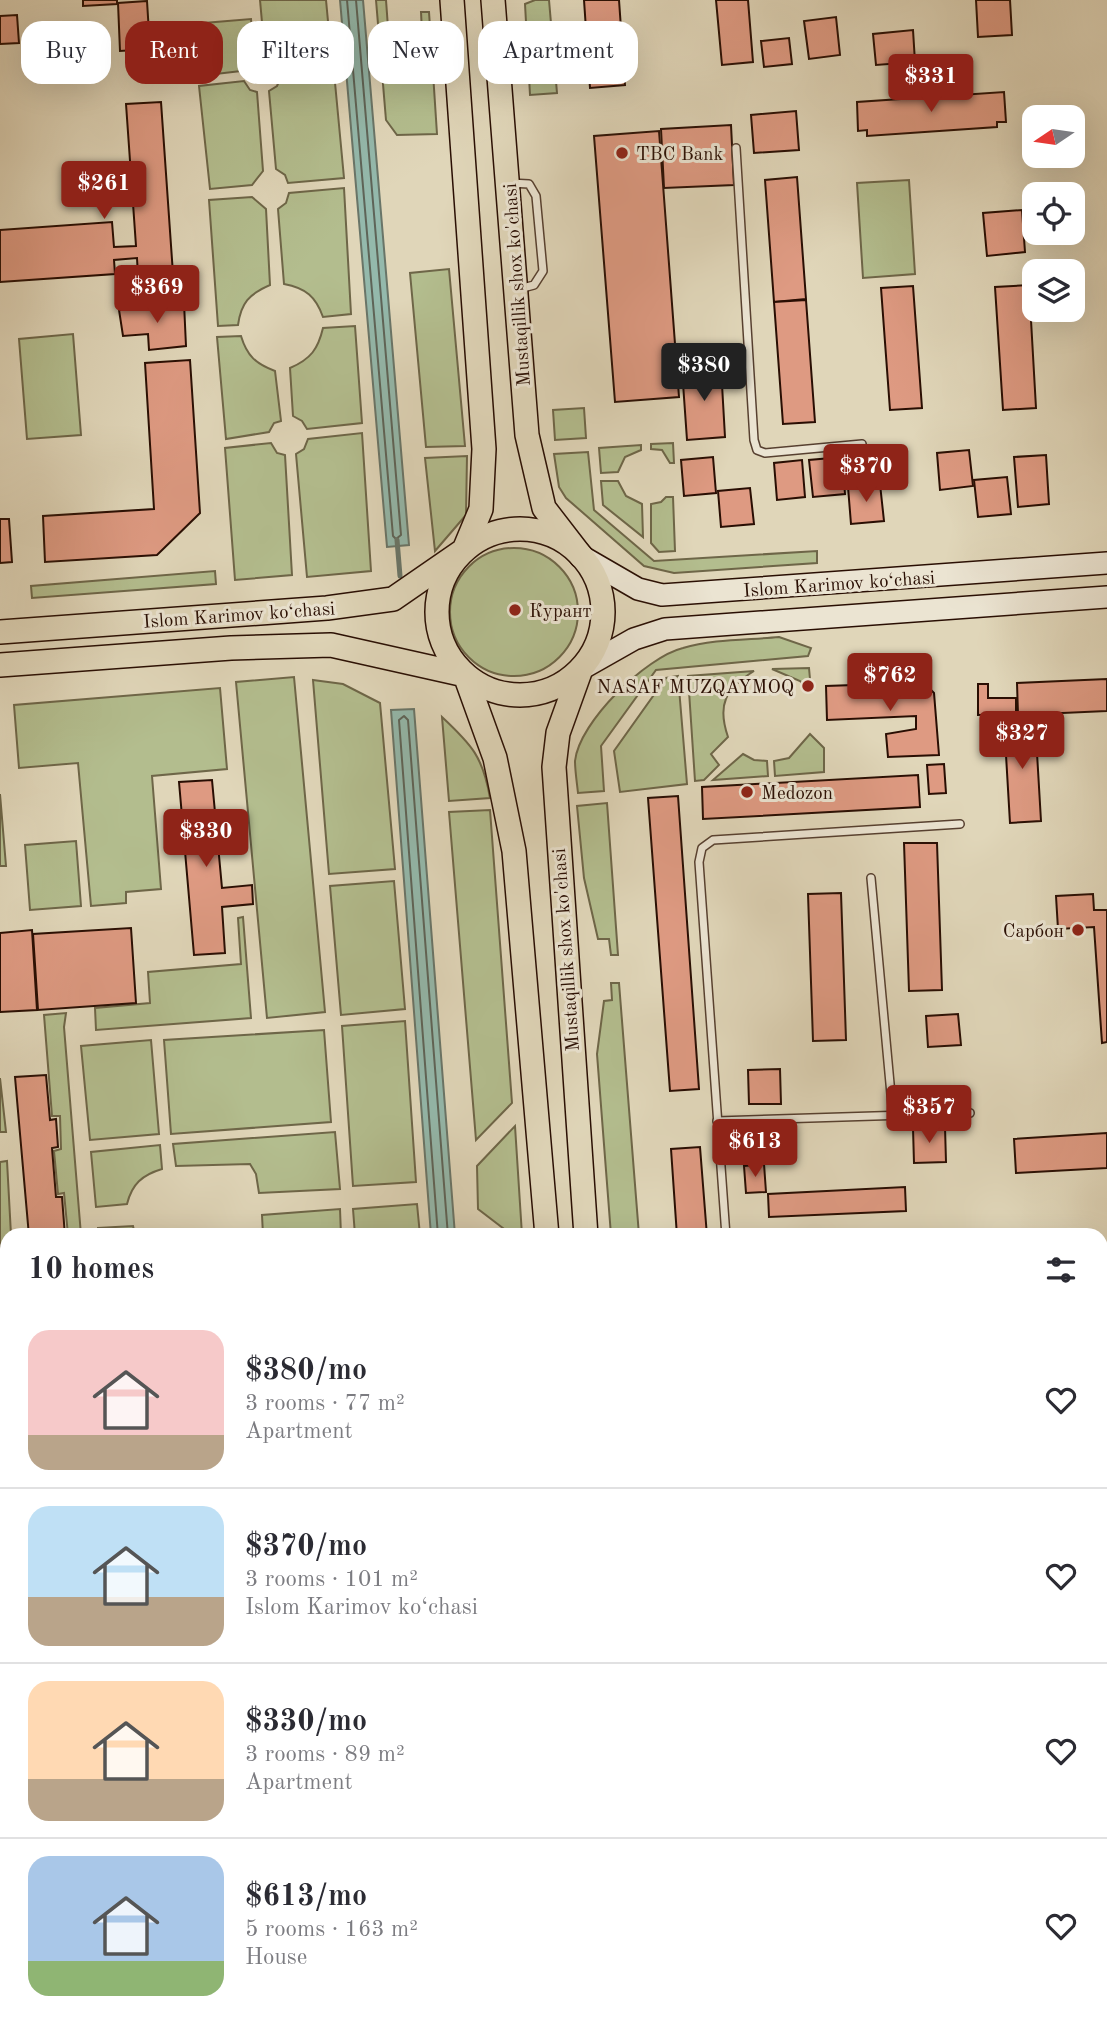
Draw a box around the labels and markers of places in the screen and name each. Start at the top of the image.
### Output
pin: $331 [890,54,972,114]
marker: TBC Bank [614,145,630,161]
place label: TBC Bank [636,146,723,165]
pin: $261 [63,162,145,221]
pin: $369 [116,266,198,325]
pin: $380 [663,344,745,403]
pin: $370 [825,444,907,504]
marker: Курант [507,602,523,618]
place label: Курант [529,603,592,622]
pin: $762 [849,654,931,713]
marker: NASAF MUZQAYMOQ [800,678,816,694]
place label: NASAF MUZQAYMOQ [596,679,794,698]
pin: $327 [981,712,1063,771]
marker: Medozon [739,784,755,800]
place label: Medozon [761,785,833,804]
pin: $330 [165,810,247,869]
marker: Сарбон [1070,922,1086,938]
place label: Сарбон [1003,923,1064,942]
pin: $357 [888,1086,970,1145]
pin: $613 [714,1120,796,1179]

